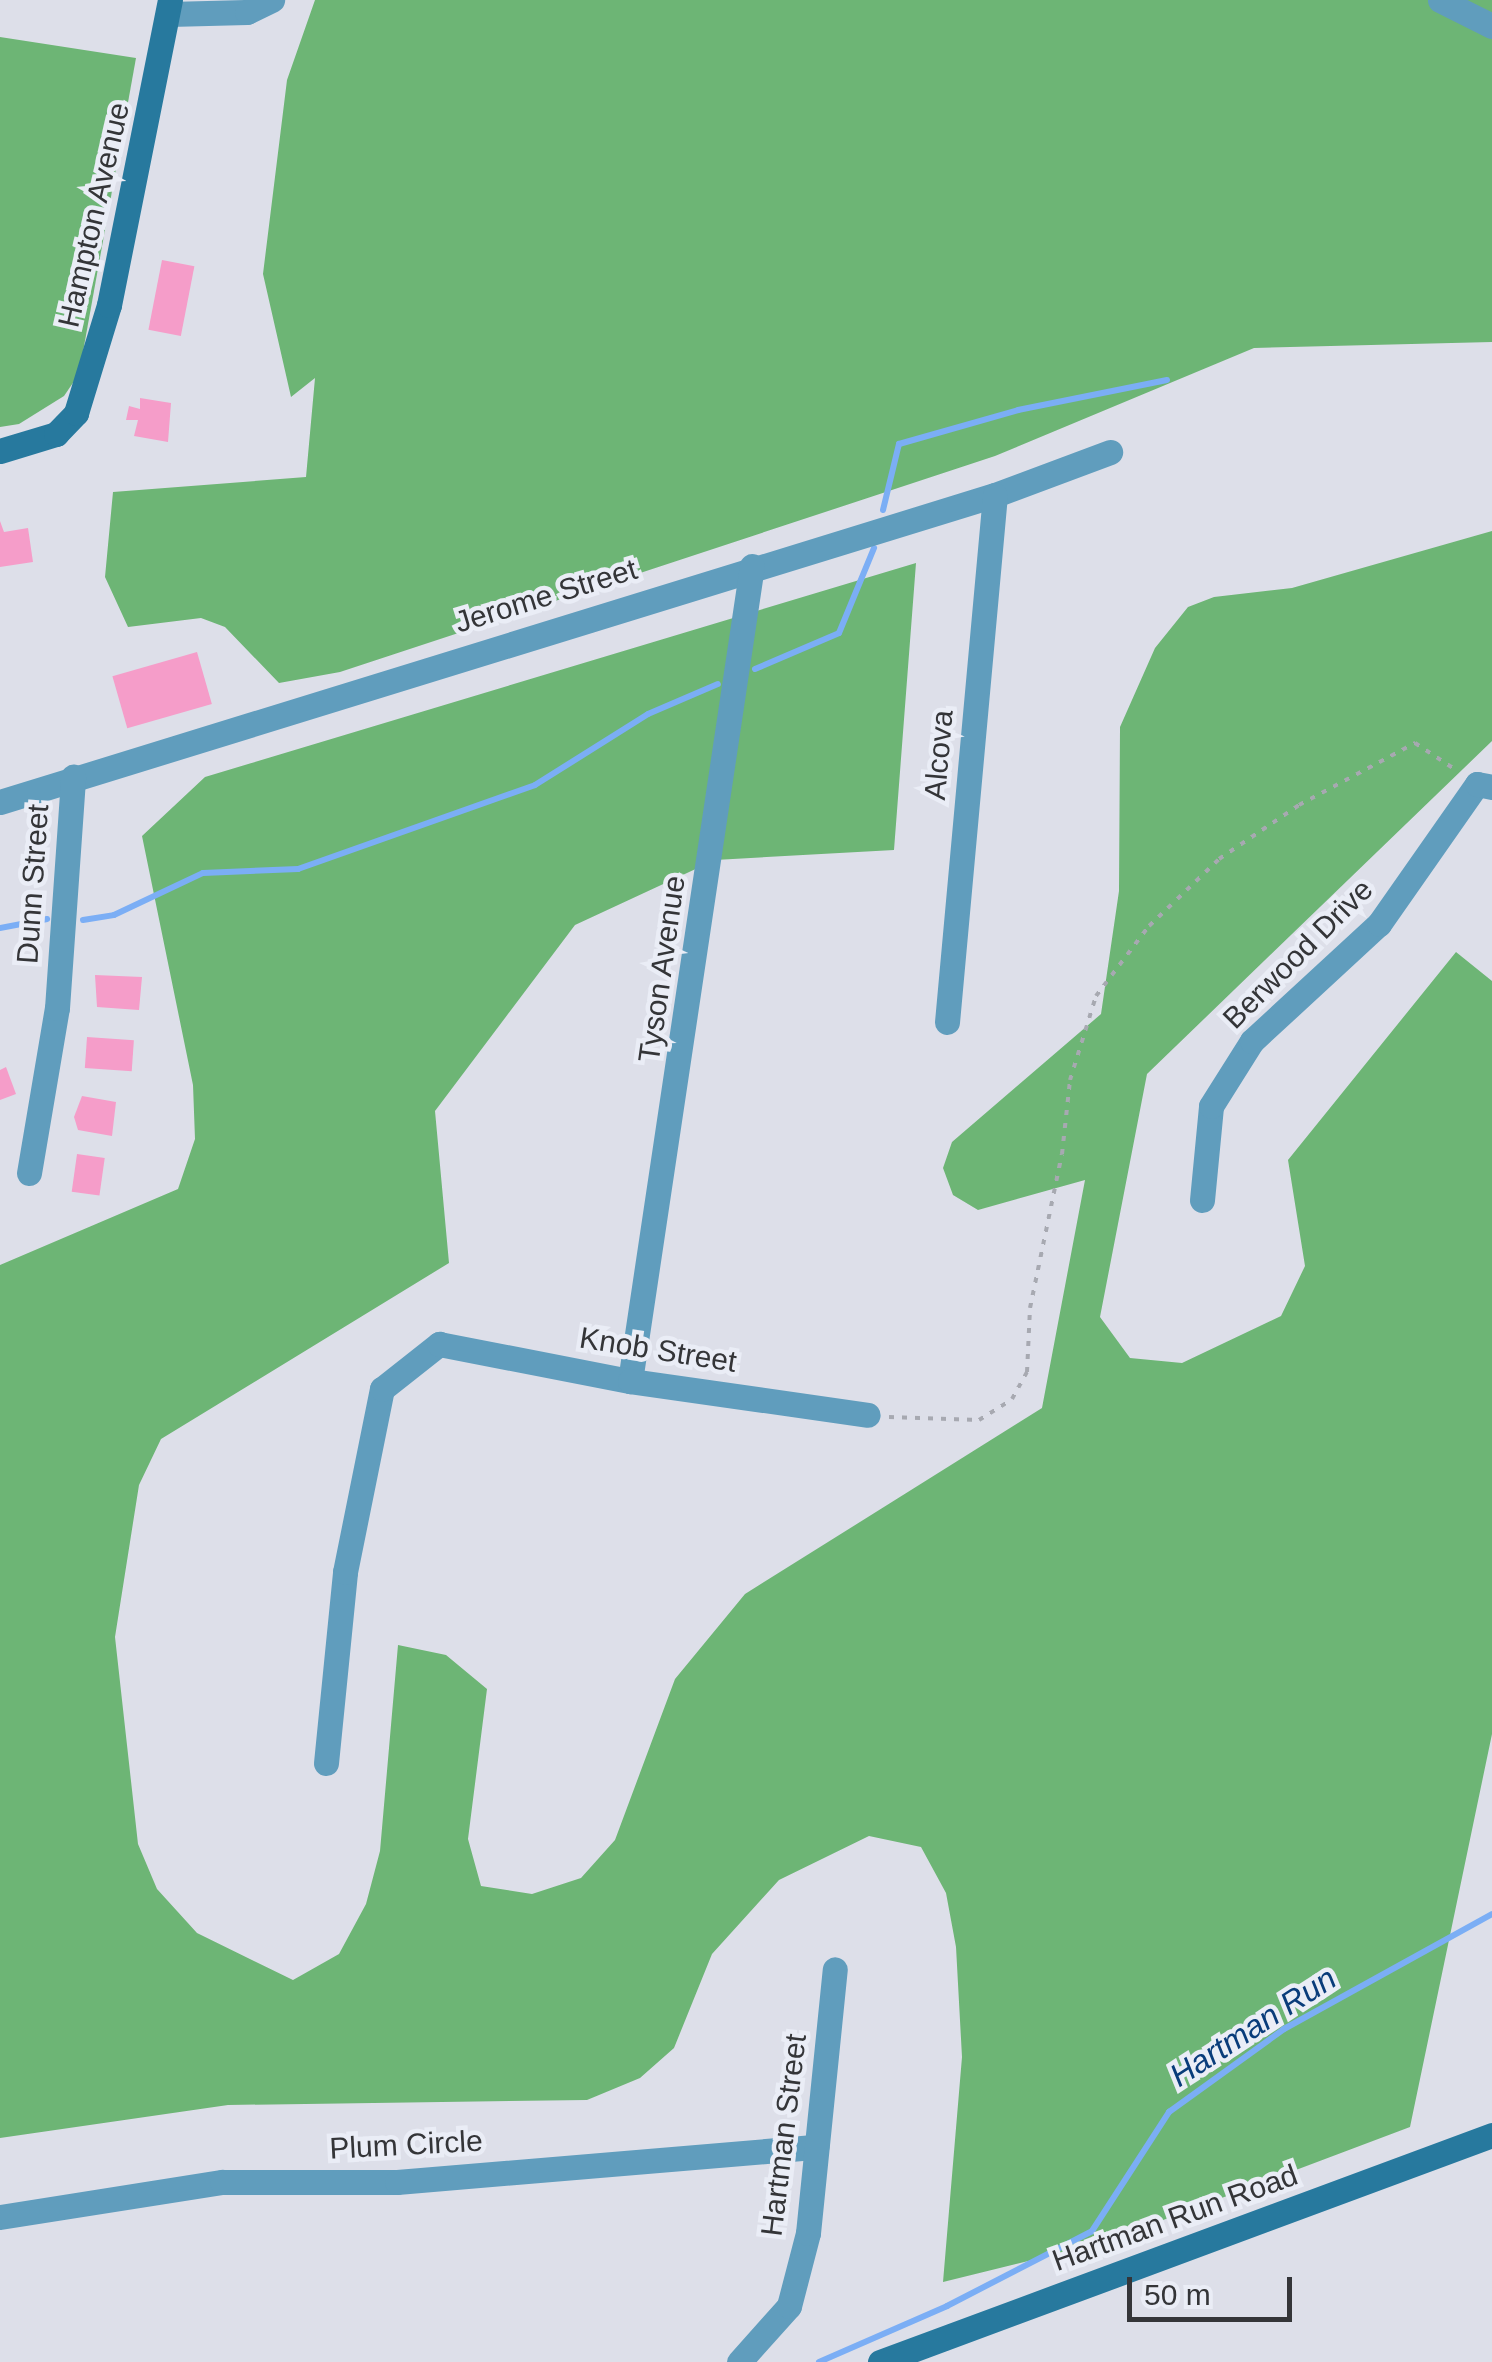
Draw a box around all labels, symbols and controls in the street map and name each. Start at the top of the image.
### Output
street label: Hampton Avenue [50,98,138,332]
street label: Jerome Street [451,551,641,641]
street label: Alcova [917,709,961,801]
street label: Dunn Street [9,803,57,965]
street label: Berwood Drive [1216,872,1380,1036]
street label: Tyson Avenue [631,873,693,1065]
street label: Knob Street [577,1320,739,1380]
water label: Hartman Run [1163,1959,1343,2095]
street label: Hartman Street [754,2032,814,2238]
street label: Plum Circle [328,2123,484,2167]
street label: Hartman Run Road [1047,2157,1303,2279]
scale bar [1132,2257,1297,2319]
text: 50 m [1144,2278,1211,2311]

